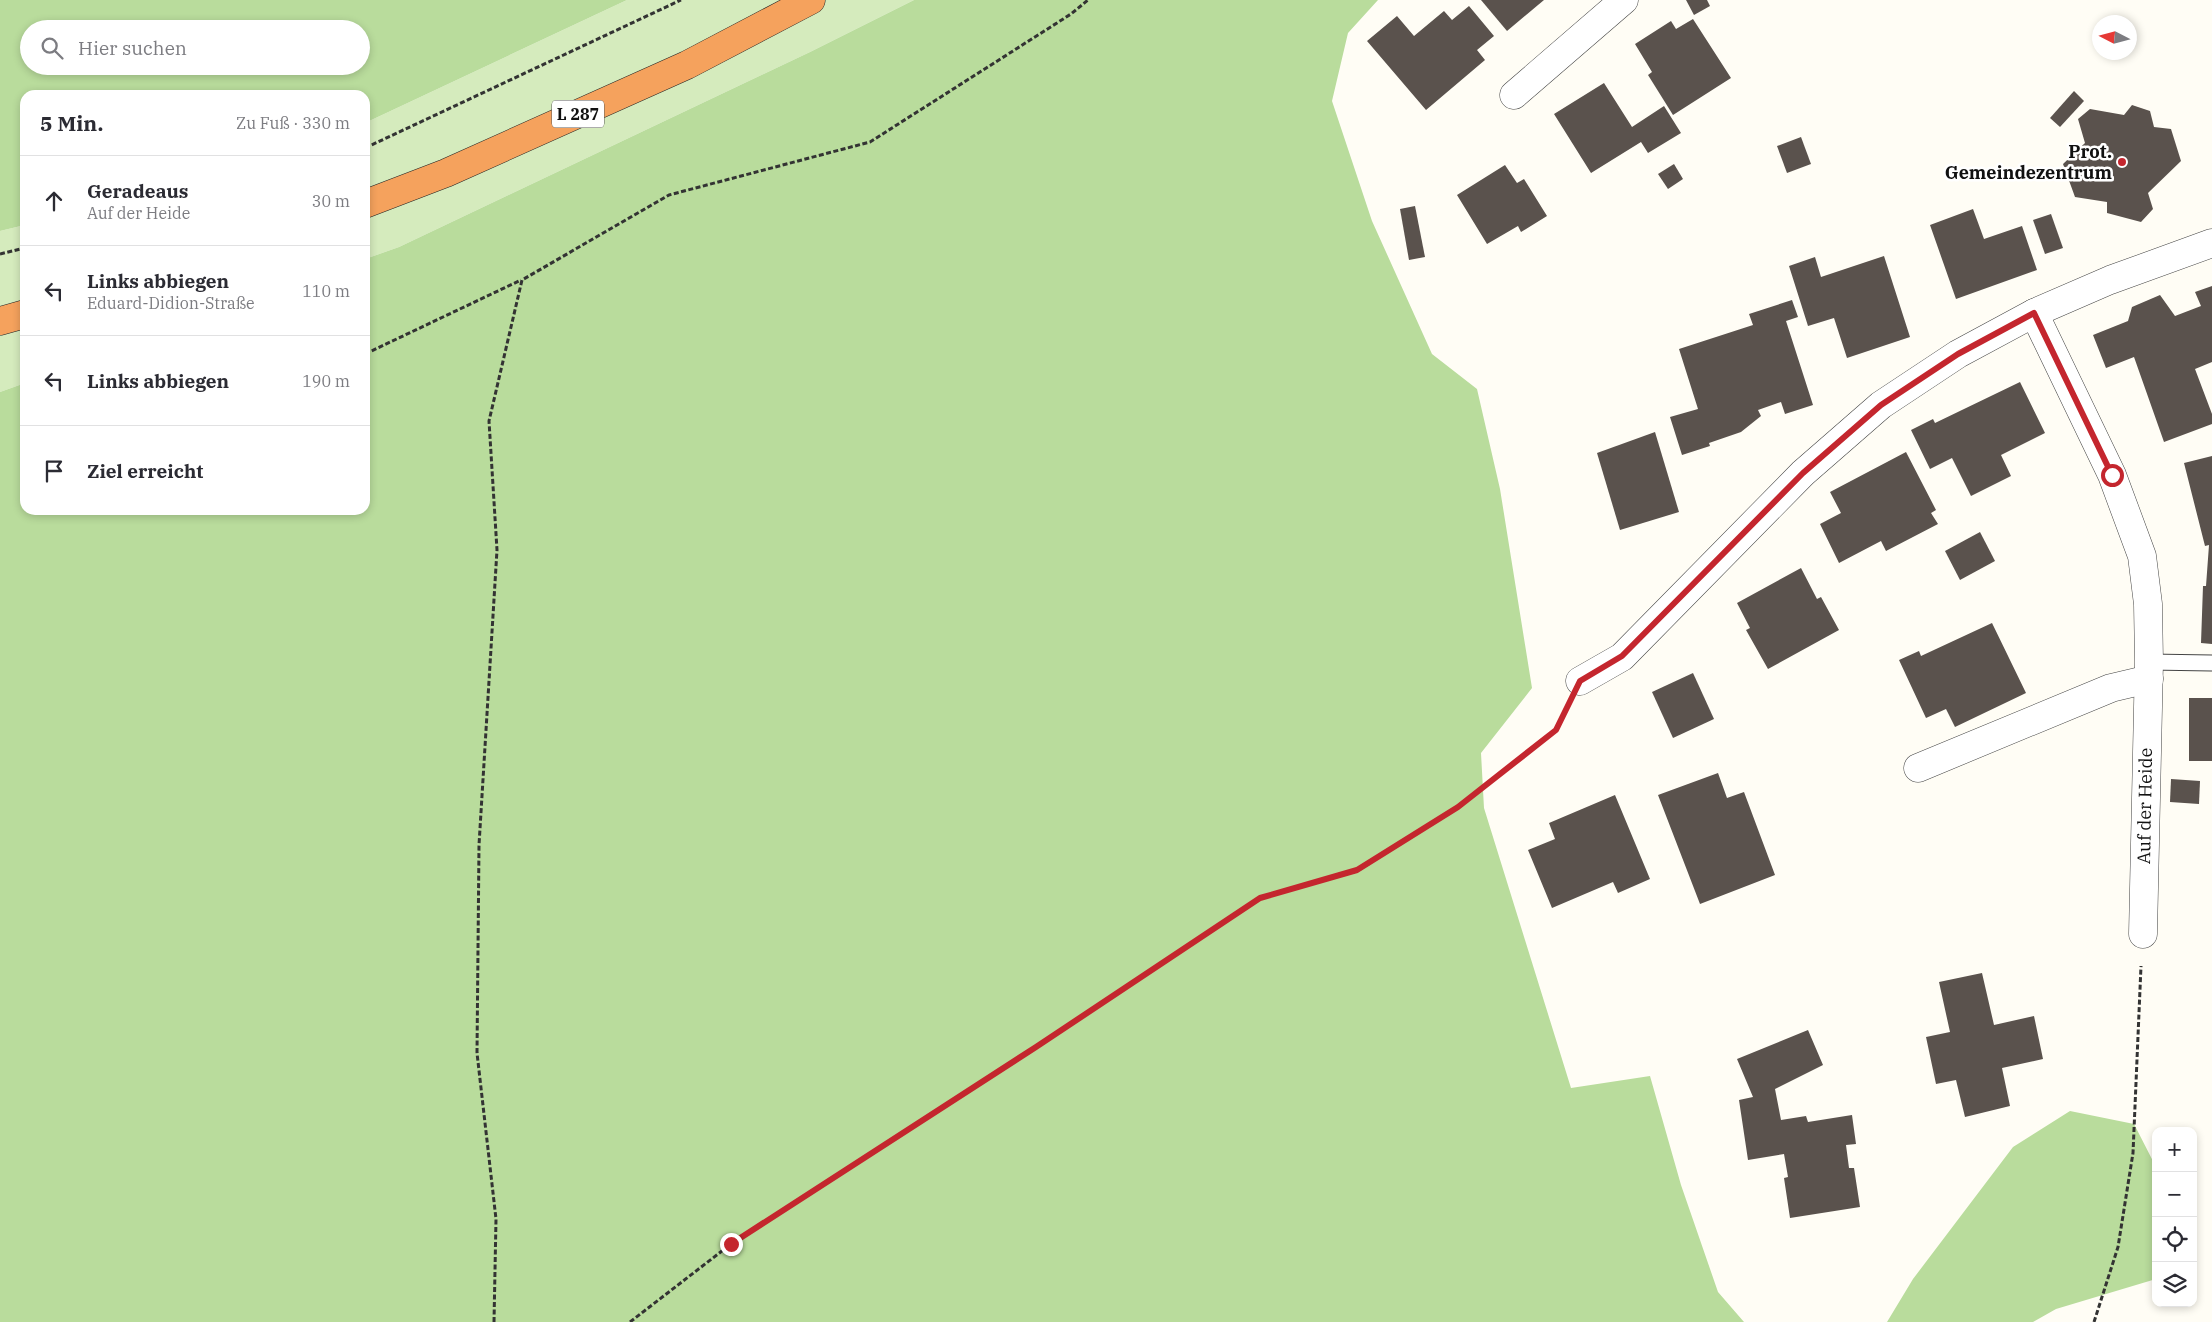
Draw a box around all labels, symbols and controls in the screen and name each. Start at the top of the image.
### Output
north arrow [2092,15,2137,60]
search box [20,20,370,75]
icon: search [38,34,66,62]
text: Hier suchen [78,36,187,60]
road number: L 287 [552,100,604,128]
text: 5 Min. [40,109,103,137]
text: Zu Fuß · 330 m [236,113,350,133]
place label: Prot. Gemeindezentrum [1945,140,2113,184]
marker: Prot. Gemeindezentrum [2116,156,2128,168]
text: Geradeaus [87,179,188,203]
icon: ahead [40,187,68,215]
text: 30 m [312,191,350,211]
text: Auf der Heide [87,203,190,223]
text: Links abbiegen [87,269,229,293]
icon: left [40,277,68,305]
text: 110 m [302,281,350,301]
text: Eduard-Didion-Straße [87,293,255,313]
icon: left [40,367,68,395]
text: Links abbiegen [87,369,229,393]
text: 190 m [302,371,350,391]
icon: arrive [40,457,68,485]
text: Ziel erreicht [87,459,203,483]
route start [2101,464,2124,487]
street label: Auf der Heide [2132,748,2157,864]
map controls [2152,1127,2197,1307]
button: + [2152,1127,2197,1172]
button: − [2152,1172,2197,1217]
button: locate [2152,1217,2197,1262]
route end [720,1233,743,1256]
button: layers [2152,1262,2197,1307]

